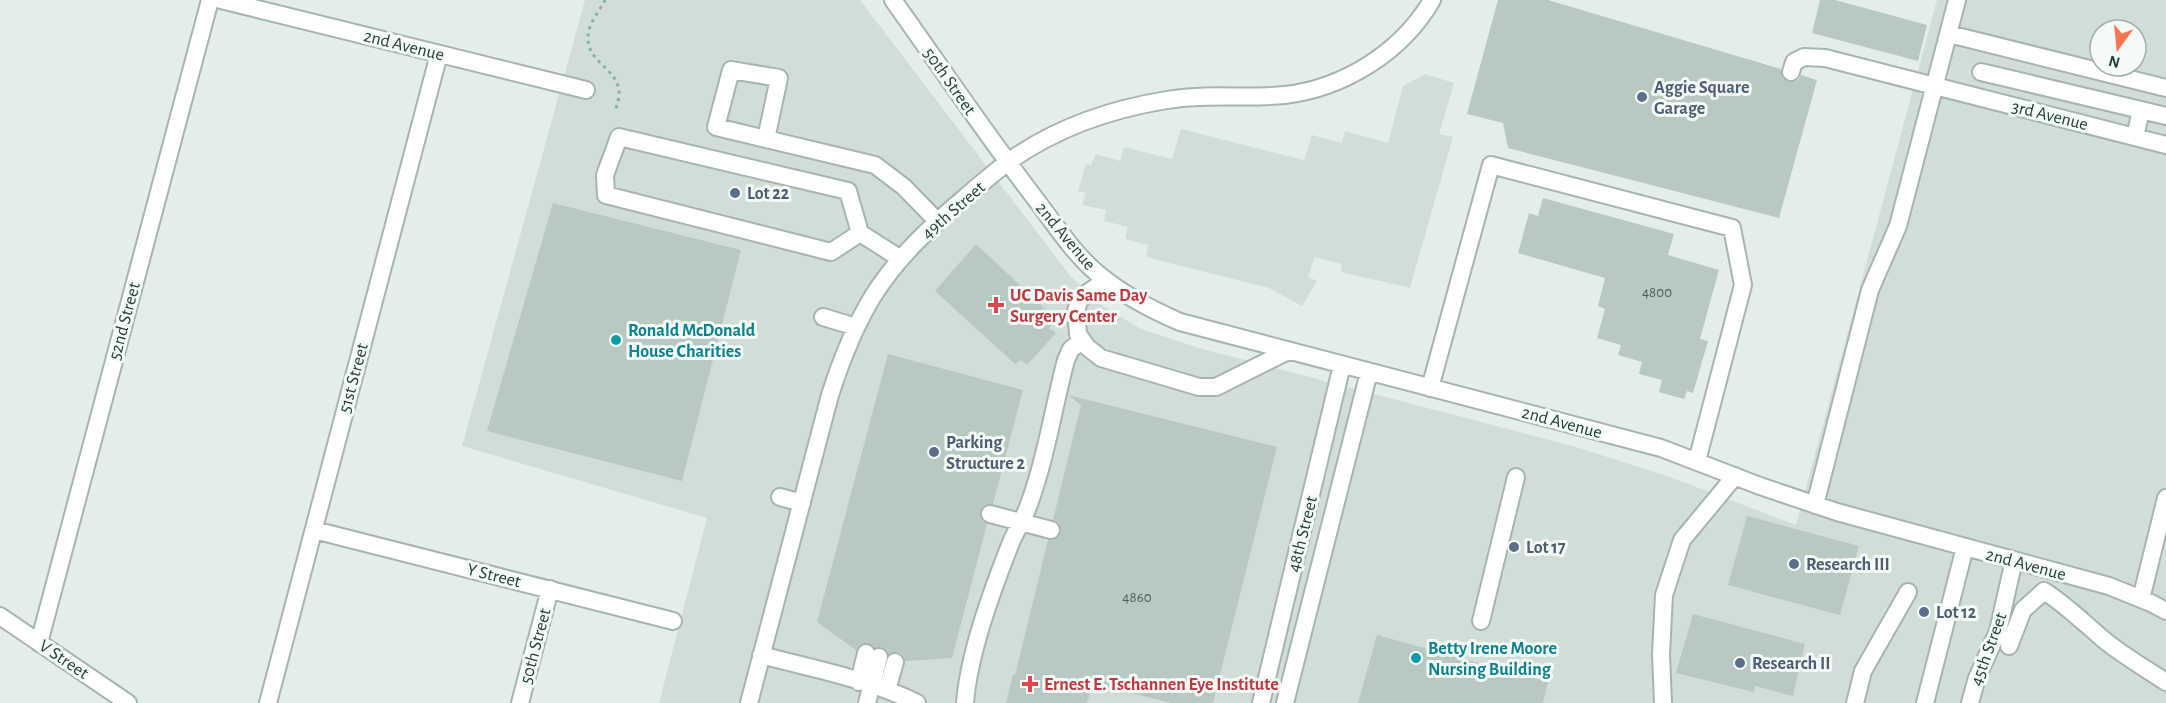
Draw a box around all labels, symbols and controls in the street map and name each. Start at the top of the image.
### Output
north arrow [2088,18,2148,78]
street label: 2nd Avenue [362,27,446,65]
street label: 50th Street [920,45,979,119]
text: N [2107,52,2122,71]
place label: Aggie Square Garage [1654,79,1749,118]
marker: Aggie Square Garage [1635,90,1649,104]
street label: 3rd Avenue [2010,98,2090,134]
street label: 49th Street [918,178,989,243]
place label: Lot 22 [747,185,790,203]
marker: Lot 22 [728,186,742,200]
street label: 2nd Avenue [1032,199,1099,274]
street label: 52nd Street [106,280,144,362]
house number: 4800 [1642,285,1672,300]
place label: UC Davis Same Day Surgery Center [1010,287,1148,326]
marker: UC Davis Same Day Surgery Center [987,296,1005,314]
place label: Ronald McDonald House Charities [628,322,756,361]
marker: Ronald McDonald House Charities [609,333,623,347]
street label: 51st Street [336,341,372,415]
street label: 2nd Avenue [1520,404,1604,442]
place label: Parking Structure 2 [946,434,1026,473]
marker: Parking Structure 2 [927,445,941,459]
street label: 48th Street [1285,494,1321,574]
place label: Lot 17 [1526,539,1566,557]
marker: Lot 17 [1507,540,1521,554]
street label: 2nd Avenue [1984,546,2068,584]
place label: Research III [1806,556,1890,574]
marker: Research III [1787,557,1801,571]
street label: Y Street [465,561,523,591]
house number: 4860 [1122,590,1152,605]
place label: Lot 12 [1936,604,1977,622]
marker: Lot 12 [1917,605,1931,619]
street label: 50th Street [517,606,555,686]
street label: 45th Street [1967,610,2011,688]
street label: V Street [35,637,92,683]
place label: Betty Irene Moore Nursing Building [1428,640,1557,679]
marker: Betty Irene Moore Nursing Building [1409,651,1423,665]
place label: Research II [1752,655,1831,673]
marker: Research II [1733,656,1747,670]
marker: Ernest E. Tschannen Eye Institute [1021,675,1039,693]
place label: Ernest E. Tschannen Eye Institute [1044,676,1279,694]

